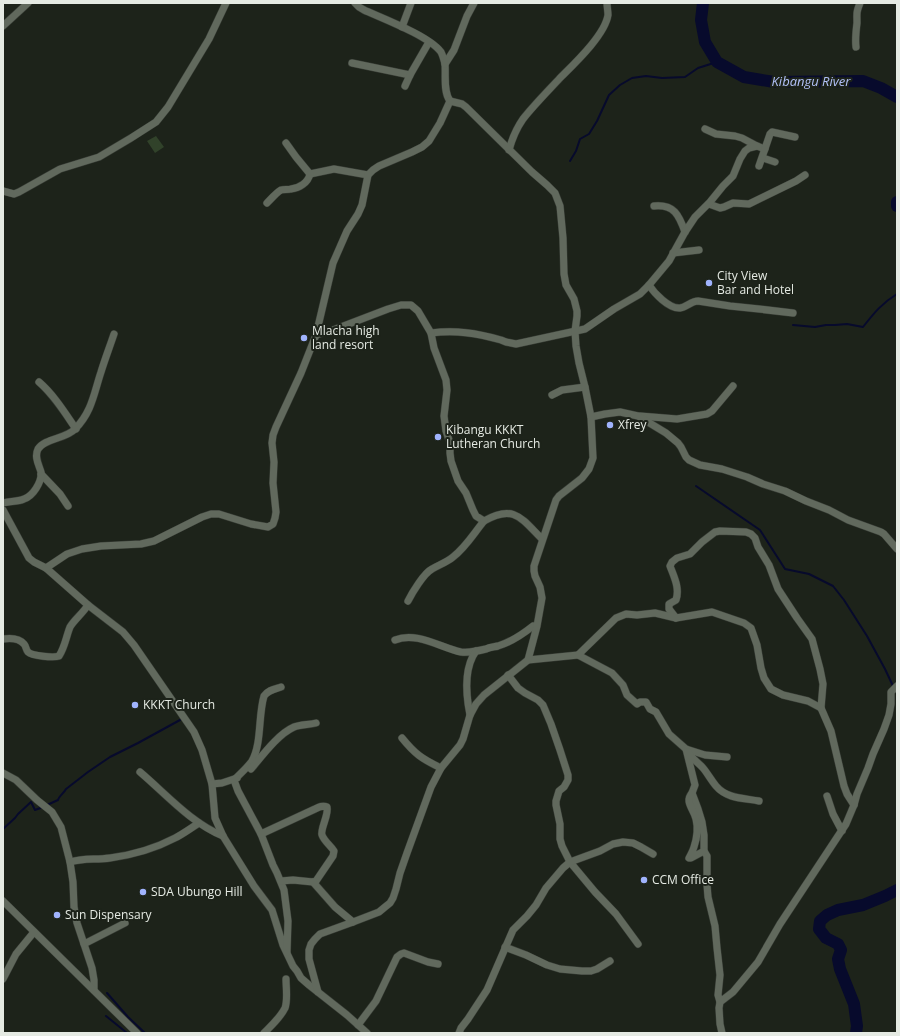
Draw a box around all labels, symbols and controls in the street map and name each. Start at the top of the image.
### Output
water label: Kibangu River [772,72,851,90]
place label: City View Bar and Hotel [717,267,794,298]
marker: City View Bar and Hotel [704,278,714,288]
place label: Mlacha high land resort [312,322,380,353]
marker: Mlacha high land resort [299,333,309,343]
place label: Xfrey [618,416,648,433]
marker: Xfrey [605,420,615,430]
place label: Kibangu KKKT Lutheran Church [446,421,540,452]
marker: Kibangu KKKT Lutheran Church [433,432,443,442]
place label: KKKT Church [143,696,215,713]
marker: KKKT Church [130,700,140,710]
place label: CCM Office [652,871,714,888]
marker: CCM Office [639,875,649,885]
place label: SDA Ubungo Hill [151,883,243,900]
marker: SDA Ubungo Hill [138,887,148,897]
place label: Sun Dispensary [65,906,153,923]
marker: Sun Dispensary [52,910,62,920]

